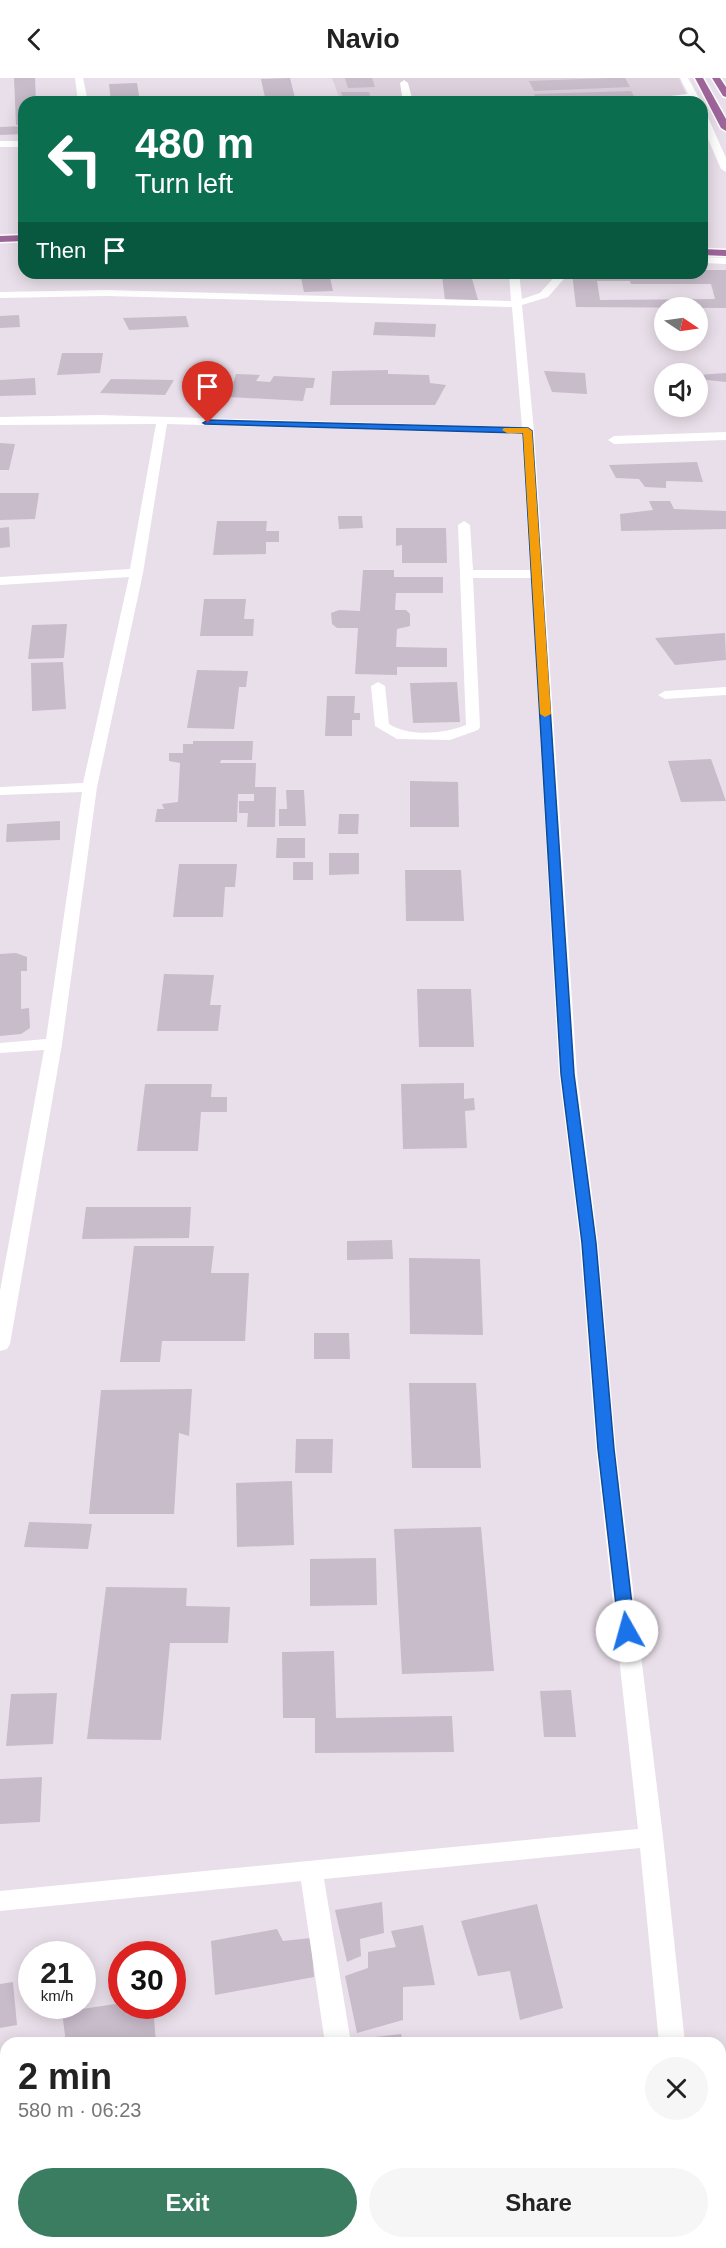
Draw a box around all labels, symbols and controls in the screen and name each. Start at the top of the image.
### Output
icon: back [18,23,51,56]
icon: search [675,23,708,56]
text: Navio [326,24,400,54]
icon: left [36,120,114,198]
text: 480 m [135,120,254,167]
text: Turn left [135,169,233,199]
icon: arrive [98,234,131,267]
text: Then [36,238,86,263]
north arrow [654,297,708,351]
map controls [654,297,708,417]
pin [182,361,233,423]
button: sound [654,363,708,417]
icon: arrive [191,370,224,403]
position arrow [595,1599,659,1663]
speed limit sign: 30 [108,1941,186,2019]
text: 21 [40,1956,74,1989]
text: km/h [41,1987,73,2004]
text: 2 min [18,2056,112,2097]
button: close [645,2057,708,2120]
text: 580 m · 06:23 [18,2099,141,2121]
button: Exit [18,2168,357,2237]
button: Share [369,2168,708,2237]

